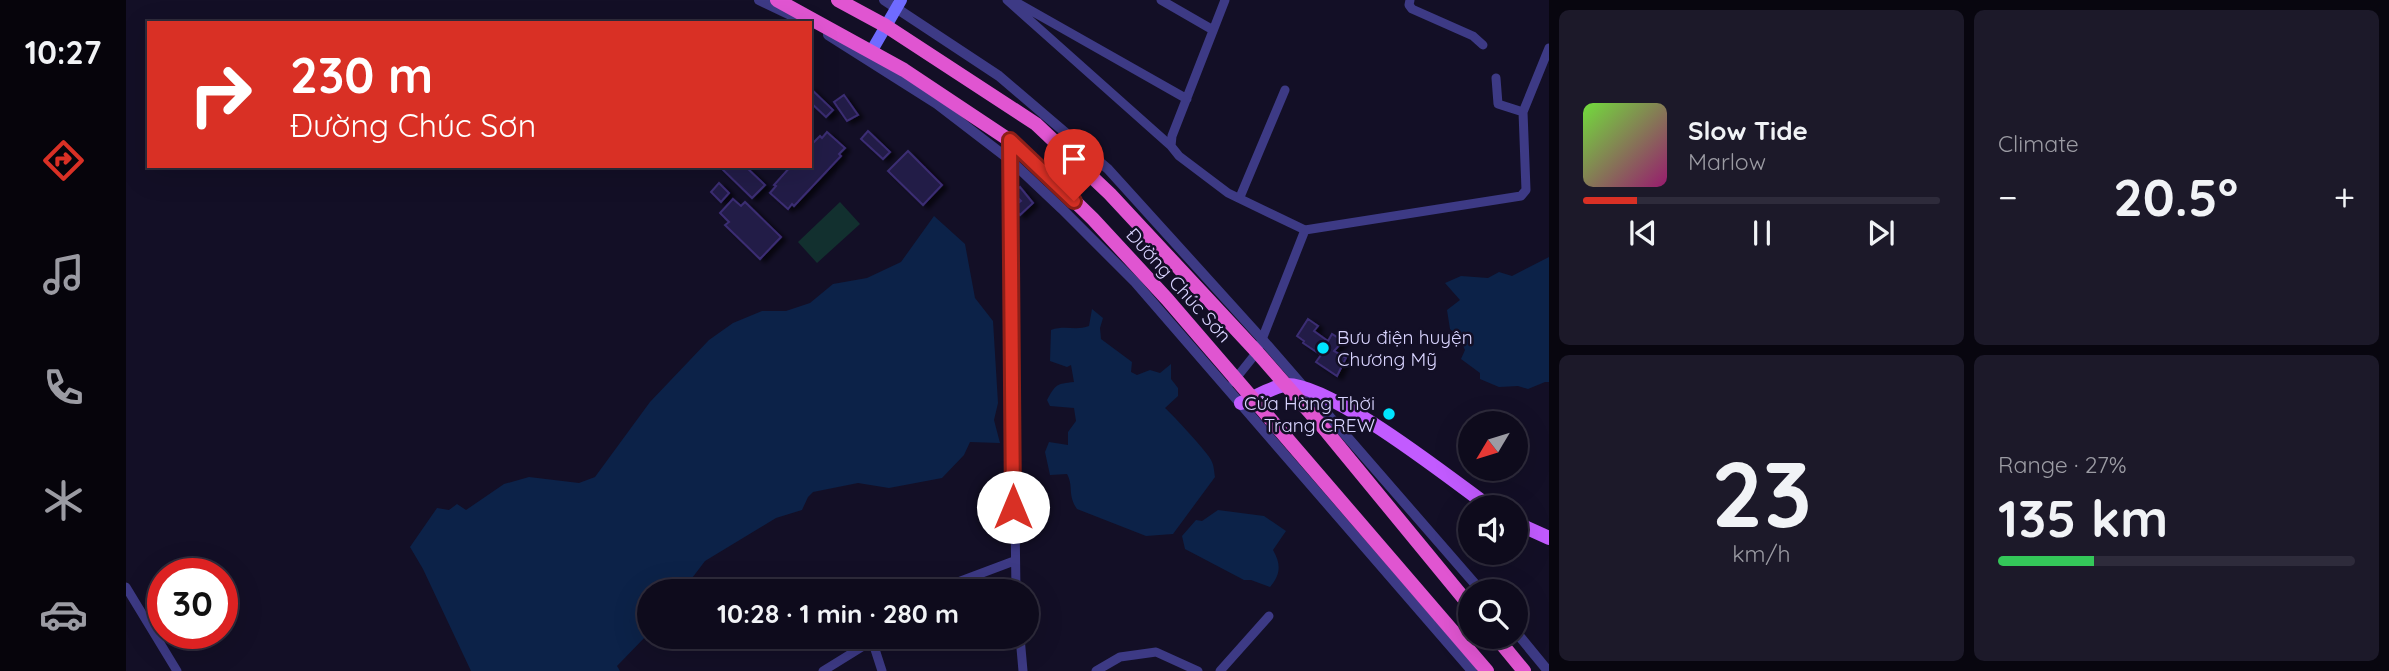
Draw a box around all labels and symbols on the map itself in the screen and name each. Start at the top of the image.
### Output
pin [1044,129,1104,201]
street label: Đường Chúc Sơn [1121,223,1237,347]
place label: Bưu điện huyện Chương Mỹ [1337,325,1473,371]
marker: Bưu điện huyện Chương Mỹ [1315,340,1331,356]
place label: Cửa Hàng Thời Trang CREW [1244,391,1375,437]
marker: Cửa Hàng Thời Trang CREW [1381,406,1397,422]
north arrow [1458,411,1528,481]
position arrow [976,470,1050,544]
speed limit sign: 30 [147,558,238,649]

